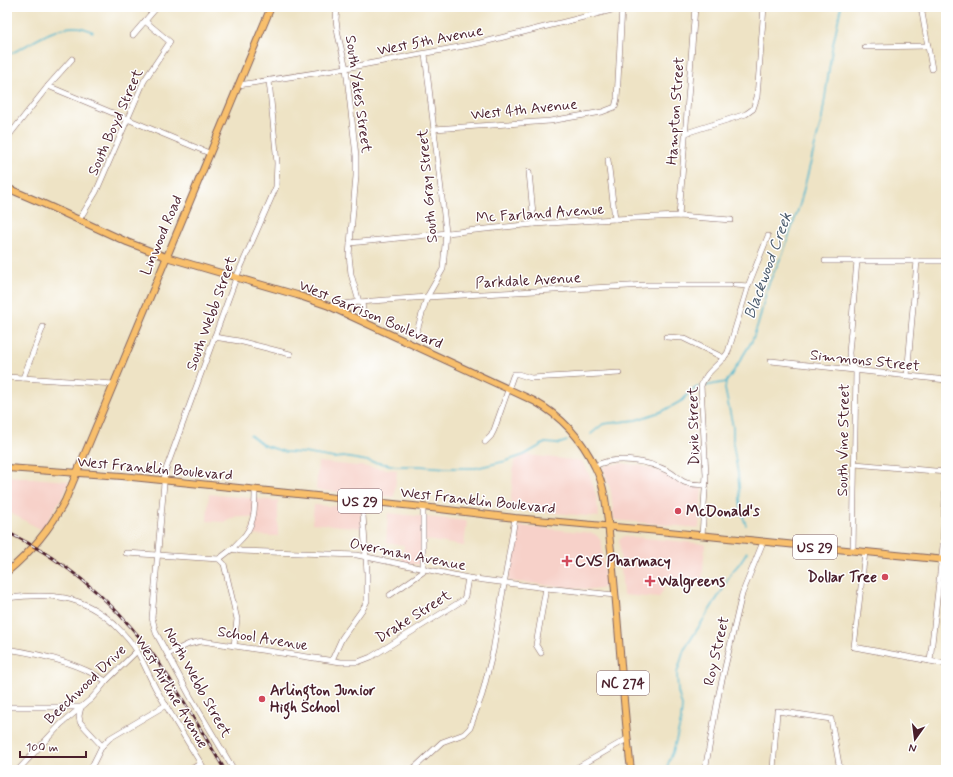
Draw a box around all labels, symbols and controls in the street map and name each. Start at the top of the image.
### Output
street label: West 5th Avenue [376,21,485,61]
street label: South Yates Street [340,34,376,154]
street label: Hampton Street [662,56,690,166]
street label: South Boyd Street [83,66,149,179]
street label: West 4th Avenue [470,94,578,126]
street label: South Gray Street [413,128,443,244]
street label: Linwood Road [136,192,188,279]
street label: Mc Farland Avenue [475,200,605,228]
water label: Blackwood Creek [739,209,797,322]
street label: South Webb Street [182,253,242,374]
street label: Parkdale Avenue [475,268,581,294]
street label: West Garrison Boulevard [296,276,446,354]
street label: Simmons Street [809,345,921,377]
street label: South Vine Street [833,383,855,497]
street label: Dixie Street [683,386,705,466]
street label: West Franklin Boulevard [76,452,233,486]
street label: West Franklin Boulevard [399,483,556,519]
road number: US 29 [338,489,382,513]
place label: McDonald's [686,502,760,522]
marker: McDonald's [673,506,683,516]
street label: Overman Avenue [348,534,468,576]
road number: US 29 [793,535,837,559]
place label: CVS Pharmacy [575,552,671,572]
marker: CVS Pharmacy [562,556,572,566]
place label: Dollar Tree [807,568,877,588]
place label: Walgreens [657,572,725,594]
marker: Dollar Tree [880,572,890,582]
marker: Walgreens [645,576,655,586]
street label: Drake Street [372,586,455,648]
street label: Roy Street [699,615,735,688]
street label: School Avenue [216,622,310,656]
street label: North Webb Street [159,624,236,741]
street label: West Airline Avenue [130,633,213,753]
street label: Beechwood Drive [40,640,131,729]
road number: NC 274 [597,671,649,695]
place label: Arlington Junior High School [270,681,376,720]
marker: Arlington Junior High School [257,694,267,704]
north arrow [895,719,935,759]
scale bar [20,733,86,759]
text: 100 m [26,740,58,756]
text: N [908,740,918,755]

